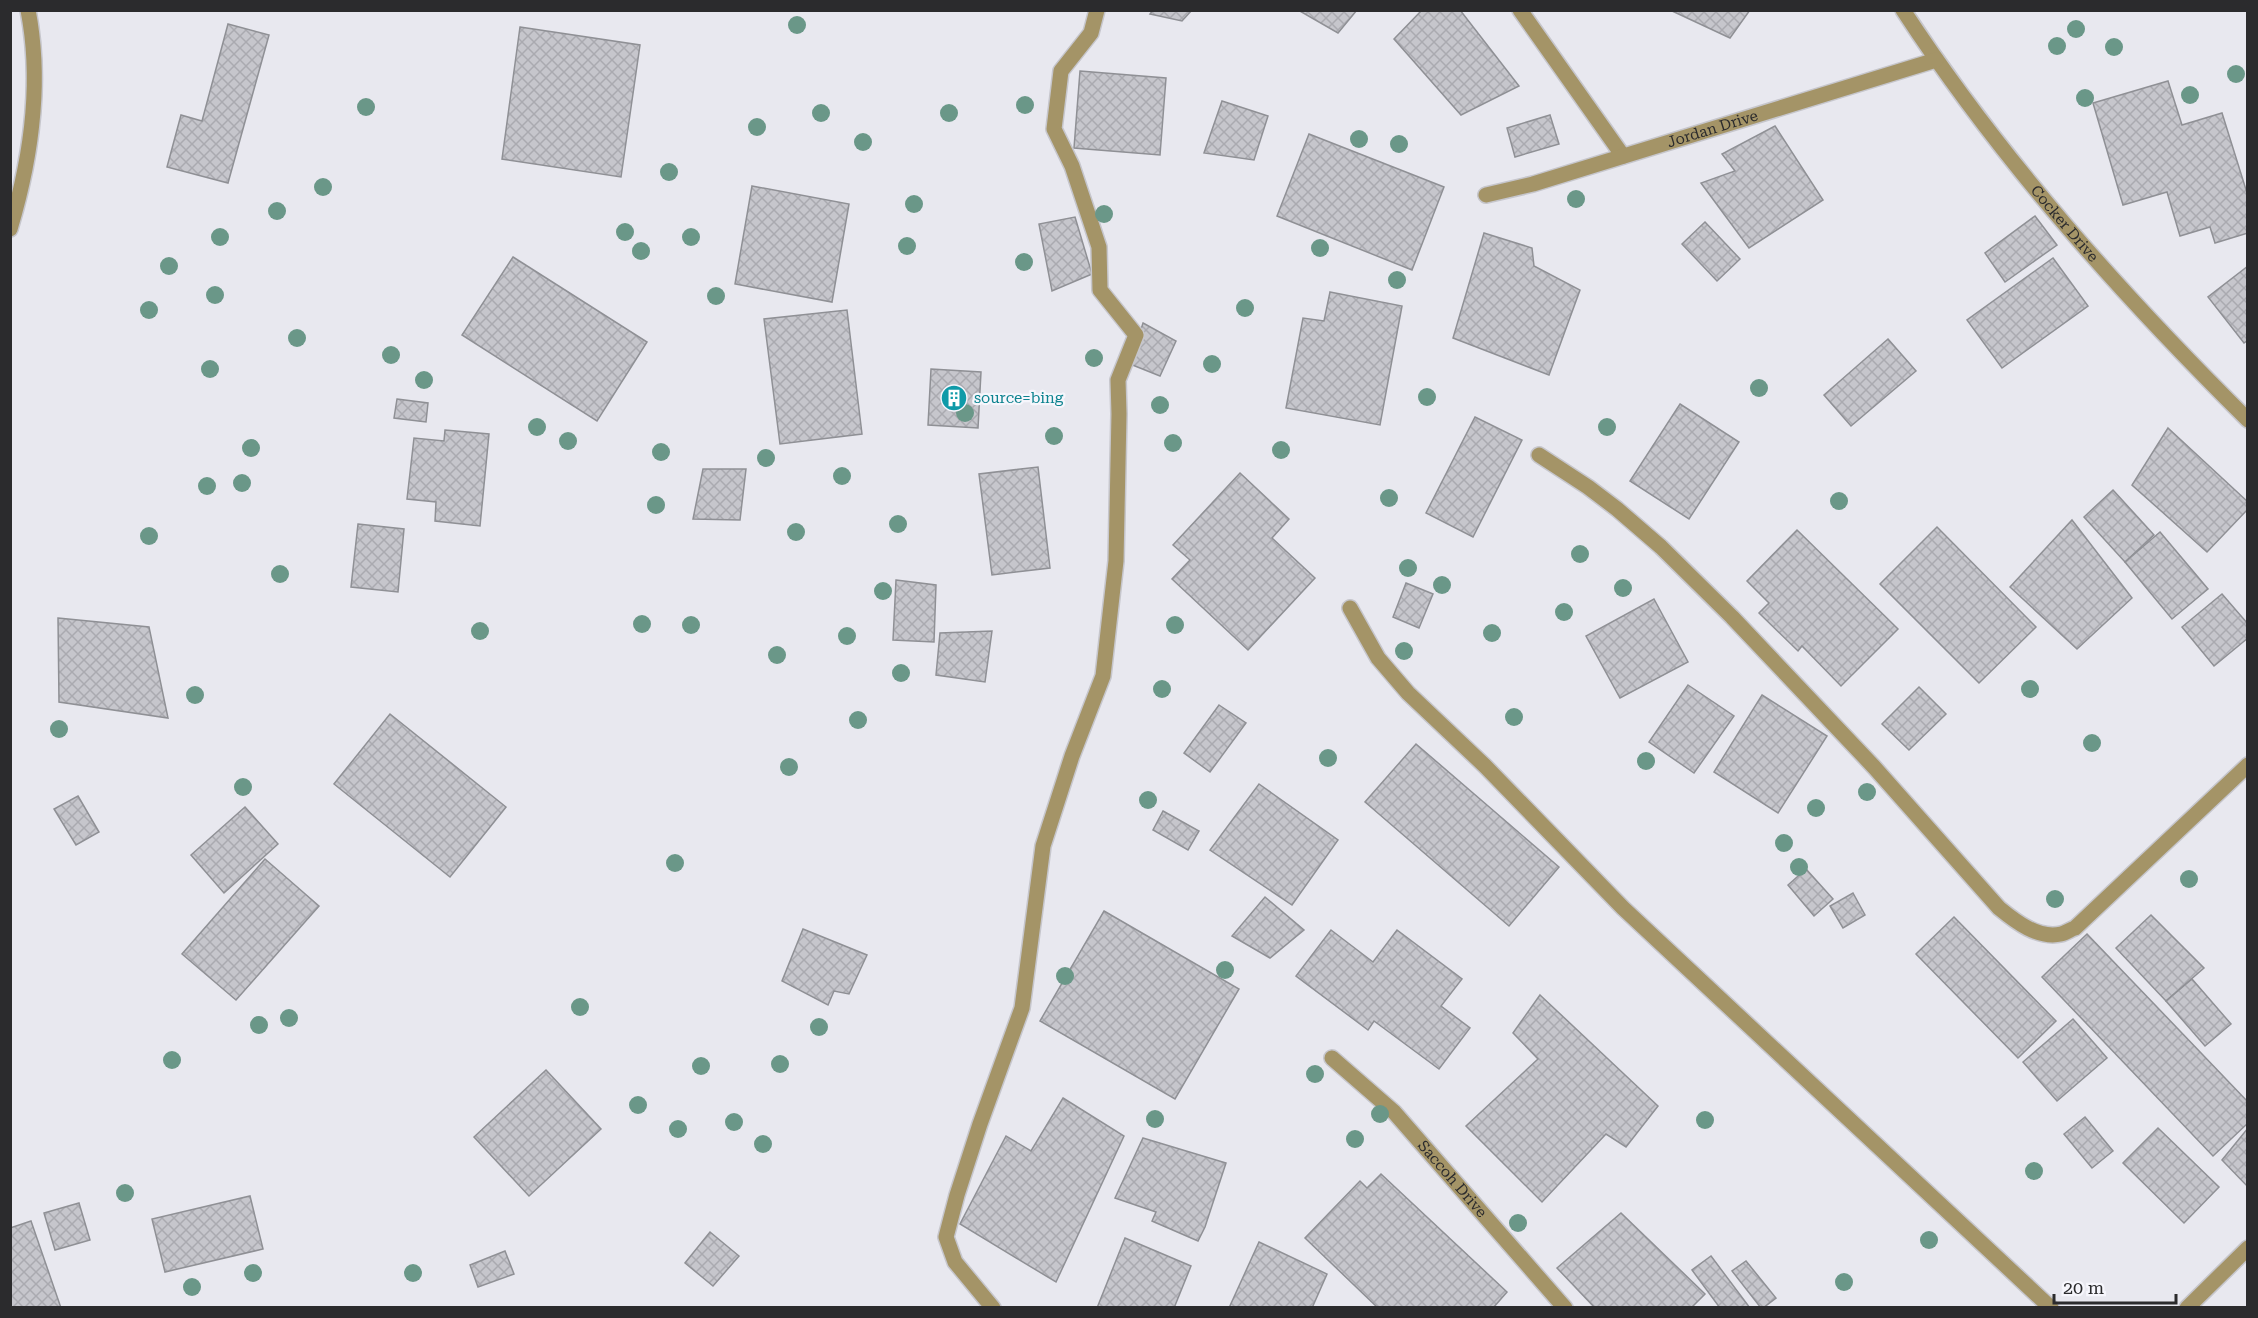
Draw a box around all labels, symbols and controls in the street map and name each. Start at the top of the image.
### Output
street label: Jordan Drive [1665,106,1760,151]
street label: Cocker Drive [2027,182,2102,266]
building icon: source=bing [939,383,969,413]
place label: source=bing [974,389,1064,407]
street label: Saccoh Drive [1414,1137,1491,1221]
scale bar [2054,1267,2176,1305]
text: 20 m [2063,1277,2104,1298]

